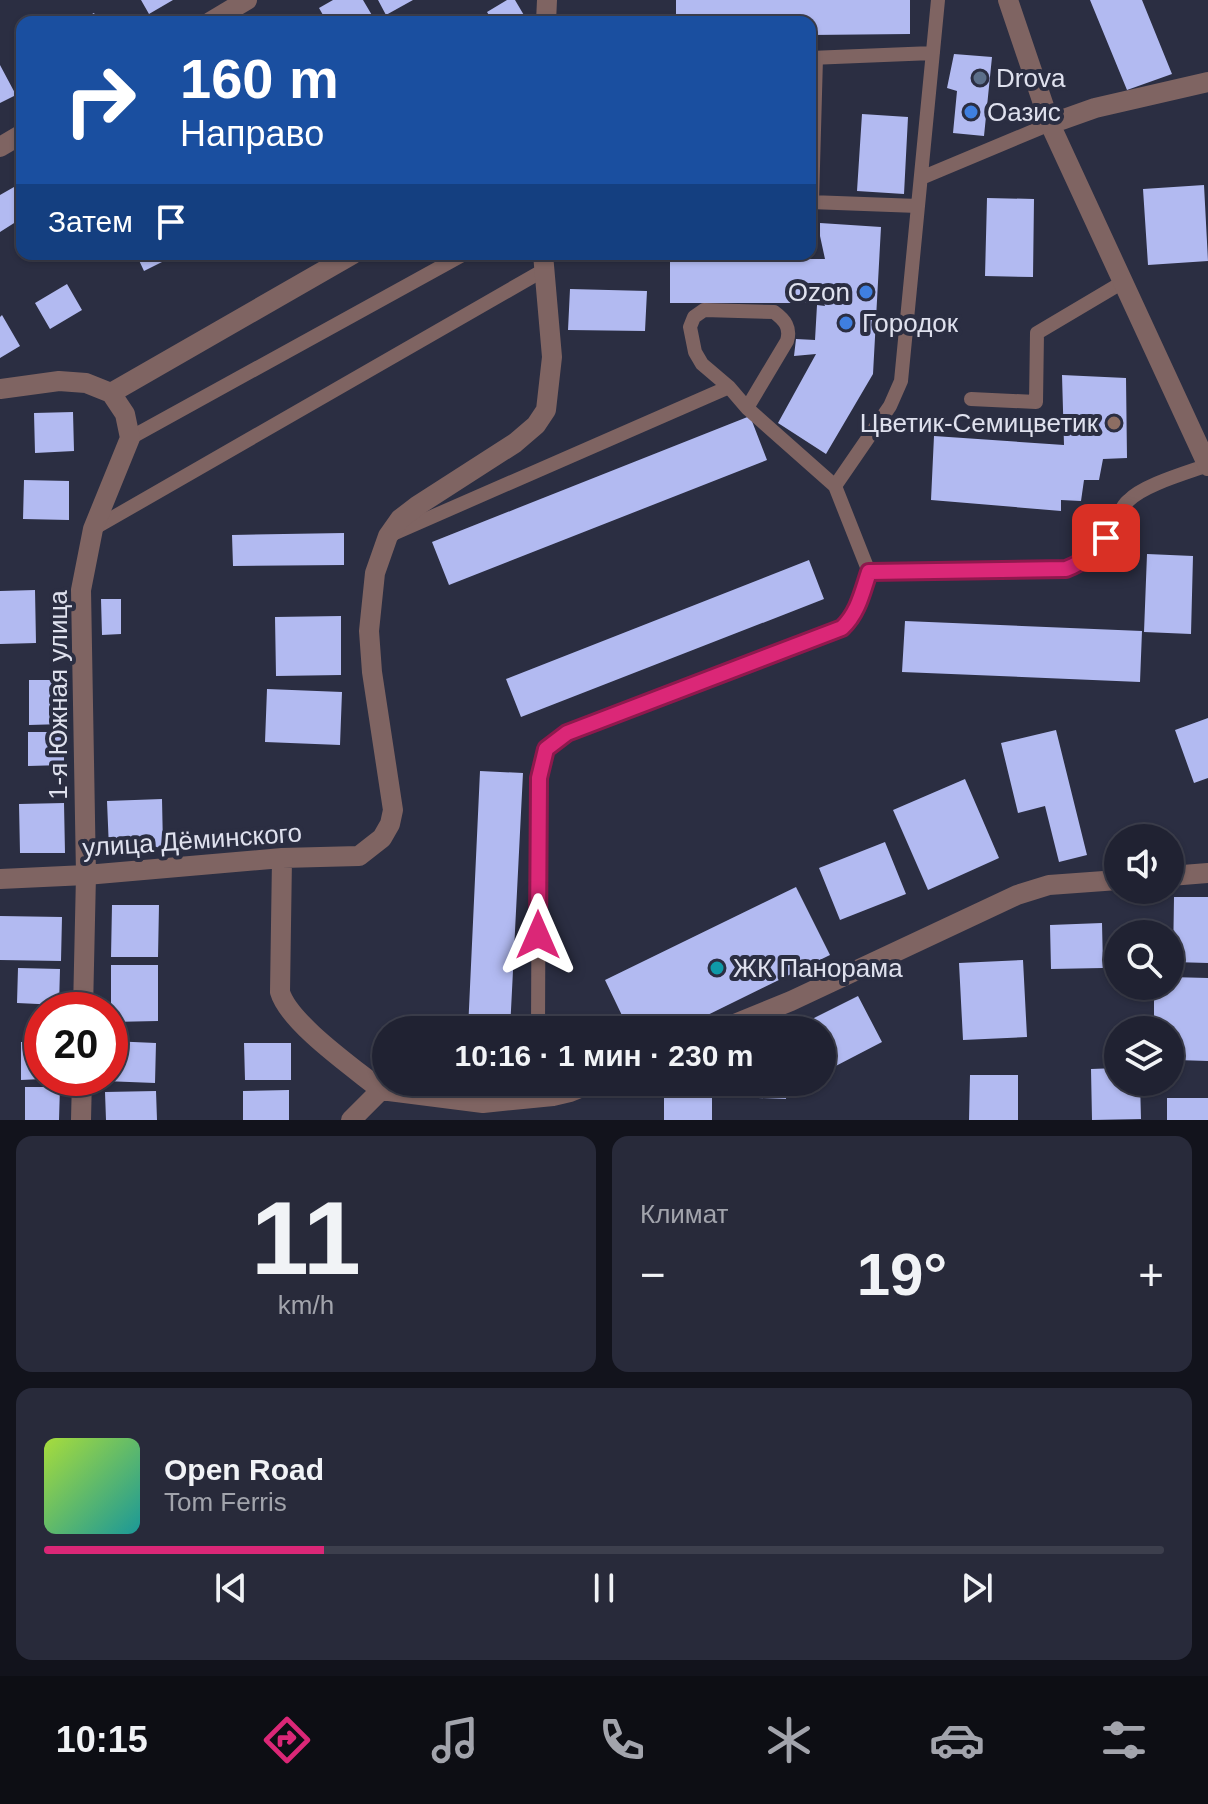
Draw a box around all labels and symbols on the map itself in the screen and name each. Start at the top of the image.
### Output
place label: Drova [996,63,1066,93]
marker: Drova [971,69,989,87]
place label: Оазис [987,97,1061,127]
marker: Оазис [962,103,980,121]
place label: Ozon [788,277,850,307]
marker: Ozon [857,283,875,301]
place label: Городок [862,308,959,338]
marker: Городок [837,314,855,332]
place label: Цветик-Семицветик [860,408,1099,438]
marker: Цветик-Семицветик [1105,414,1123,432]
pin [1072,504,1140,572]
street label: 1-я Южная улица [43,590,73,800]
street label: улица Дёминского [81,817,303,863]
position arrow [496,893,580,977]
place label: ЖК Панорама [733,953,903,983]
marker: ЖК Панорама [708,959,726,977]
speed limit sign: 20 [24,992,128,1096]

